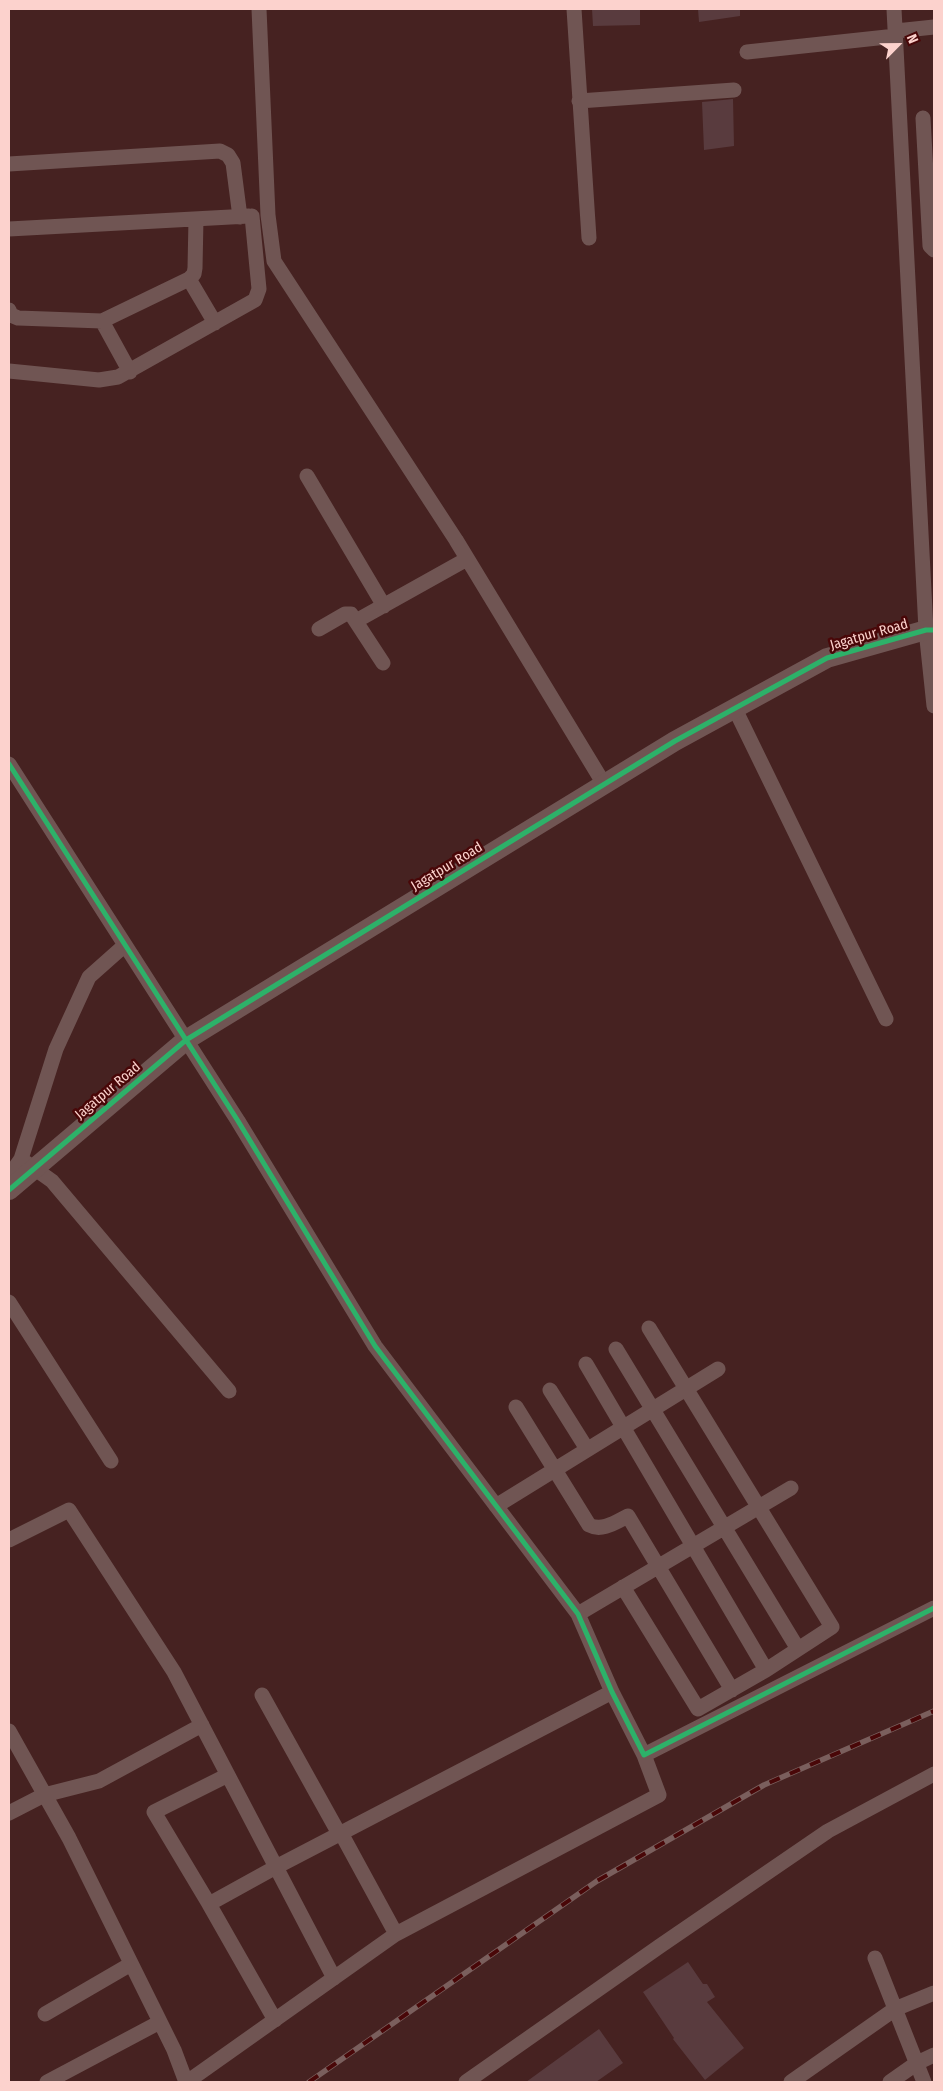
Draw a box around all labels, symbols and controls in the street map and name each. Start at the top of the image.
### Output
north arrow [873,20,923,70]
text: N [903,32,922,46]
street label: Jagatpur Road [828,616,910,654]
street label: Jagatpur Road [408,839,486,895]
street label: Jagatpur Road [72,1059,144,1123]

